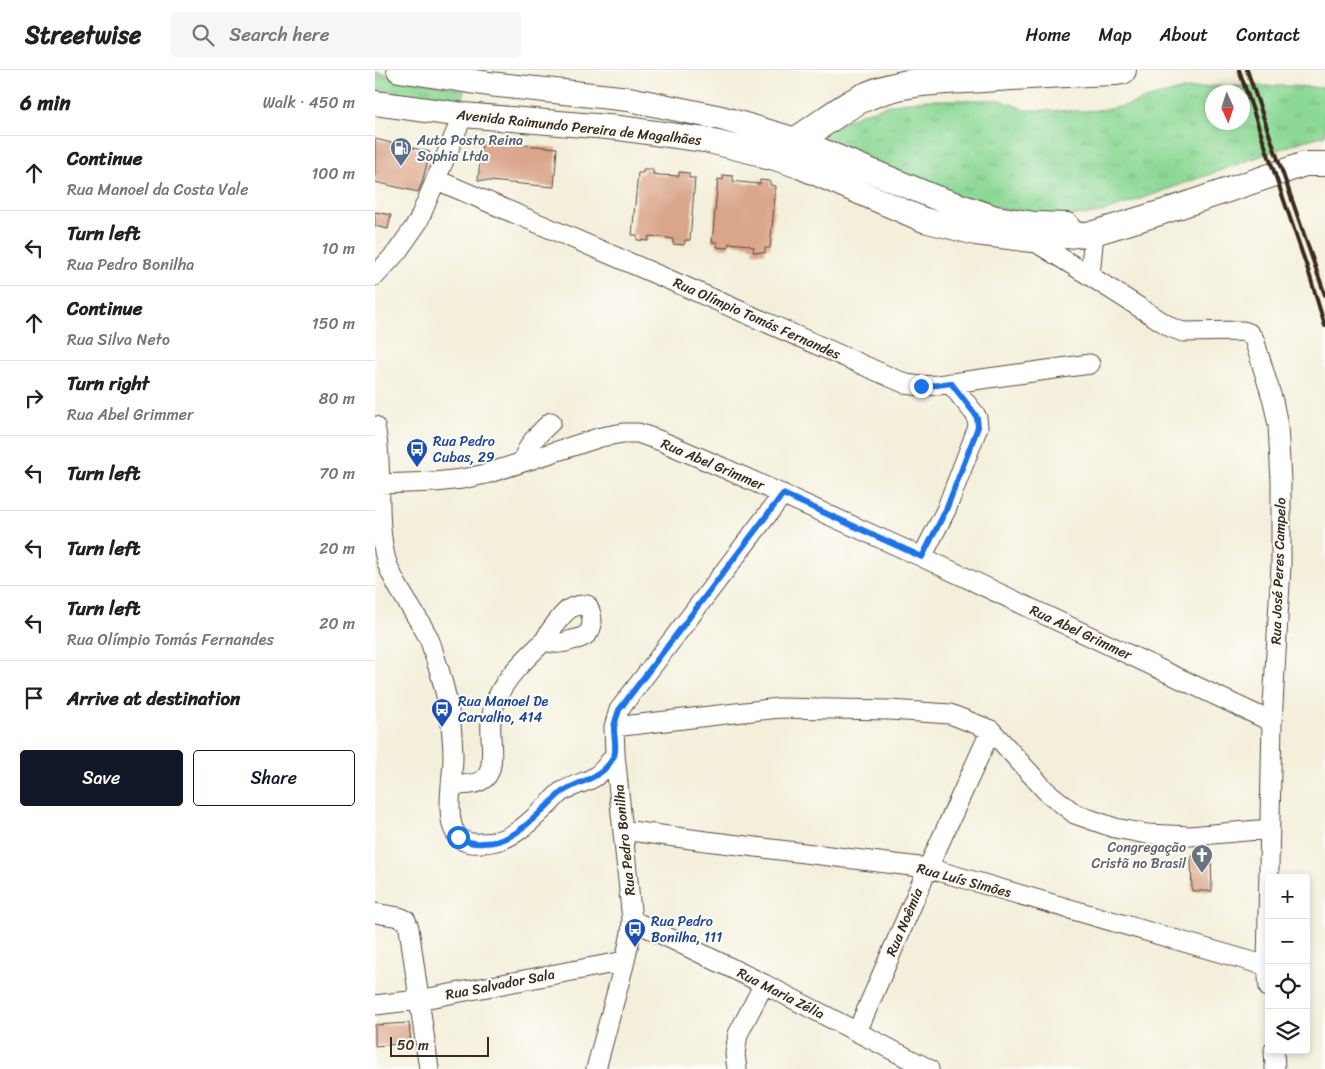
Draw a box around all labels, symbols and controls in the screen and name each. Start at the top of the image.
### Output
search box [171,12,521,57]
text: Streetwise [25,14,141,56]
text: Search here [229,18,329,51]
text: Home [1026,19,1071,51]
text: Map [1099,19,1132,51]
text: About [1160,19,1208,51]
text: Contact [1236,19,1300,51]
icon: search [189,21,217,49]
text: 6 min [20,84,71,122]
north arrow [1205,85,1250,130]
text: Walk · 450 m [263,88,355,117]
street label: Avenida Raimundo Pereira de Magalhães [454,102,703,153]
place label: Auto Posto Reina Sophia Ltda [416,128,523,169]
fuel station icon: Auto Posto Reina Sophia Ltda [389,136,413,167]
text: Continue [67,142,143,175]
icon: ahead [20,159,48,187]
text: 100 m [311,159,355,188]
text: Rua Manoel da Costa Vale [67,175,249,204]
text: Turn left [67,217,140,250]
icon: left [20,234,48,262]
text: 10 m [322,234,355,263]
text: Rua Pedro Bonilha [67,250,194,279]
street label: Rua Olímpio Tomás Fernandes [669,270,845,367]
text: Continue [67,292,143,325]
icon: ahead [20,309,48,337]
text: 150 m [312,309,355,338]
text: Rua Silva Neto [67,325,170,354]
text: Turn right [67,367,149,400]
route end [910,375,933,398]
icon: right [20,384,48,412]
text: 80 m [319,384,355,413]
text: Rua Abel Grimmer [67,400,194,429]
place label: Rua Pedro Cubas, 29 [433,429,495,470]
street label: Rua Abel Grimmer [657,431,770,498]
bus stop icon: Rua Pedro Cubas, 29 [405,437,429,468]
text: Turn left [67,457,140,490]
icon: left [20,459,48,487]
text: 70 m [319,459,355,488]
street label: Rua José Peres Campelo [1263,497,1294,645]
text: Turn left [67,532,140,565]
icon: left [20,534,48,562]
text: 20 m [319,534,355,563]
text: Turn left [67,592,140,625]
street label: Rua Abel Grimmer [1025,598,1137,668]
icon: left [20,609,48,637]
text: 20 m [319,609,355,638]
text: Rua Olímpio Tomás Fernandes [67,625,274,654]
text: Arrive at destination [67,682,240,715]
icon: arrive [20,684,48,712]
place label: Rua Manoel De Carvalho, 414 [458,689,549,730]
bus stop icon: Rua Manoel De Carvalho, 414 [430,697,454,728]
button: Save [20,750,183,806]
button: Share [193,750,355,806]
street label: Rua Pedro Bonilha [606,783,643,897]
route start [447,826,470,849]
place label: Congregação Cristã no Brasil [1091,835,1187,876]
church icon: Congregação Cristã no Brasil [1190,843,1214,874]
street label: Rua Luís Simões [914,856,1014,905]
map controls [1265,874,1310,1054]
button: + [1265,874,1310,919]
street label: Rua Noêmia [879,883,930,960]
place label: Rua Pedro Bonilha, 111 [651,909,722,950]
bus stop icon: Rua Pedro Bonilha, 111 [623,917,647,948]
button: − [1265,919,1310,964]
street label: Rua Maria Zélia [733,961,829,1026]
street label: Rua Salvador Sala [443,962,557,1007]
button: locate [1265,964,1310,1009]
button: layers [1265,1009,1310,1054]
text: 50 m [397,1033,429,1058]
scale bar [390,1034,489,1057]

